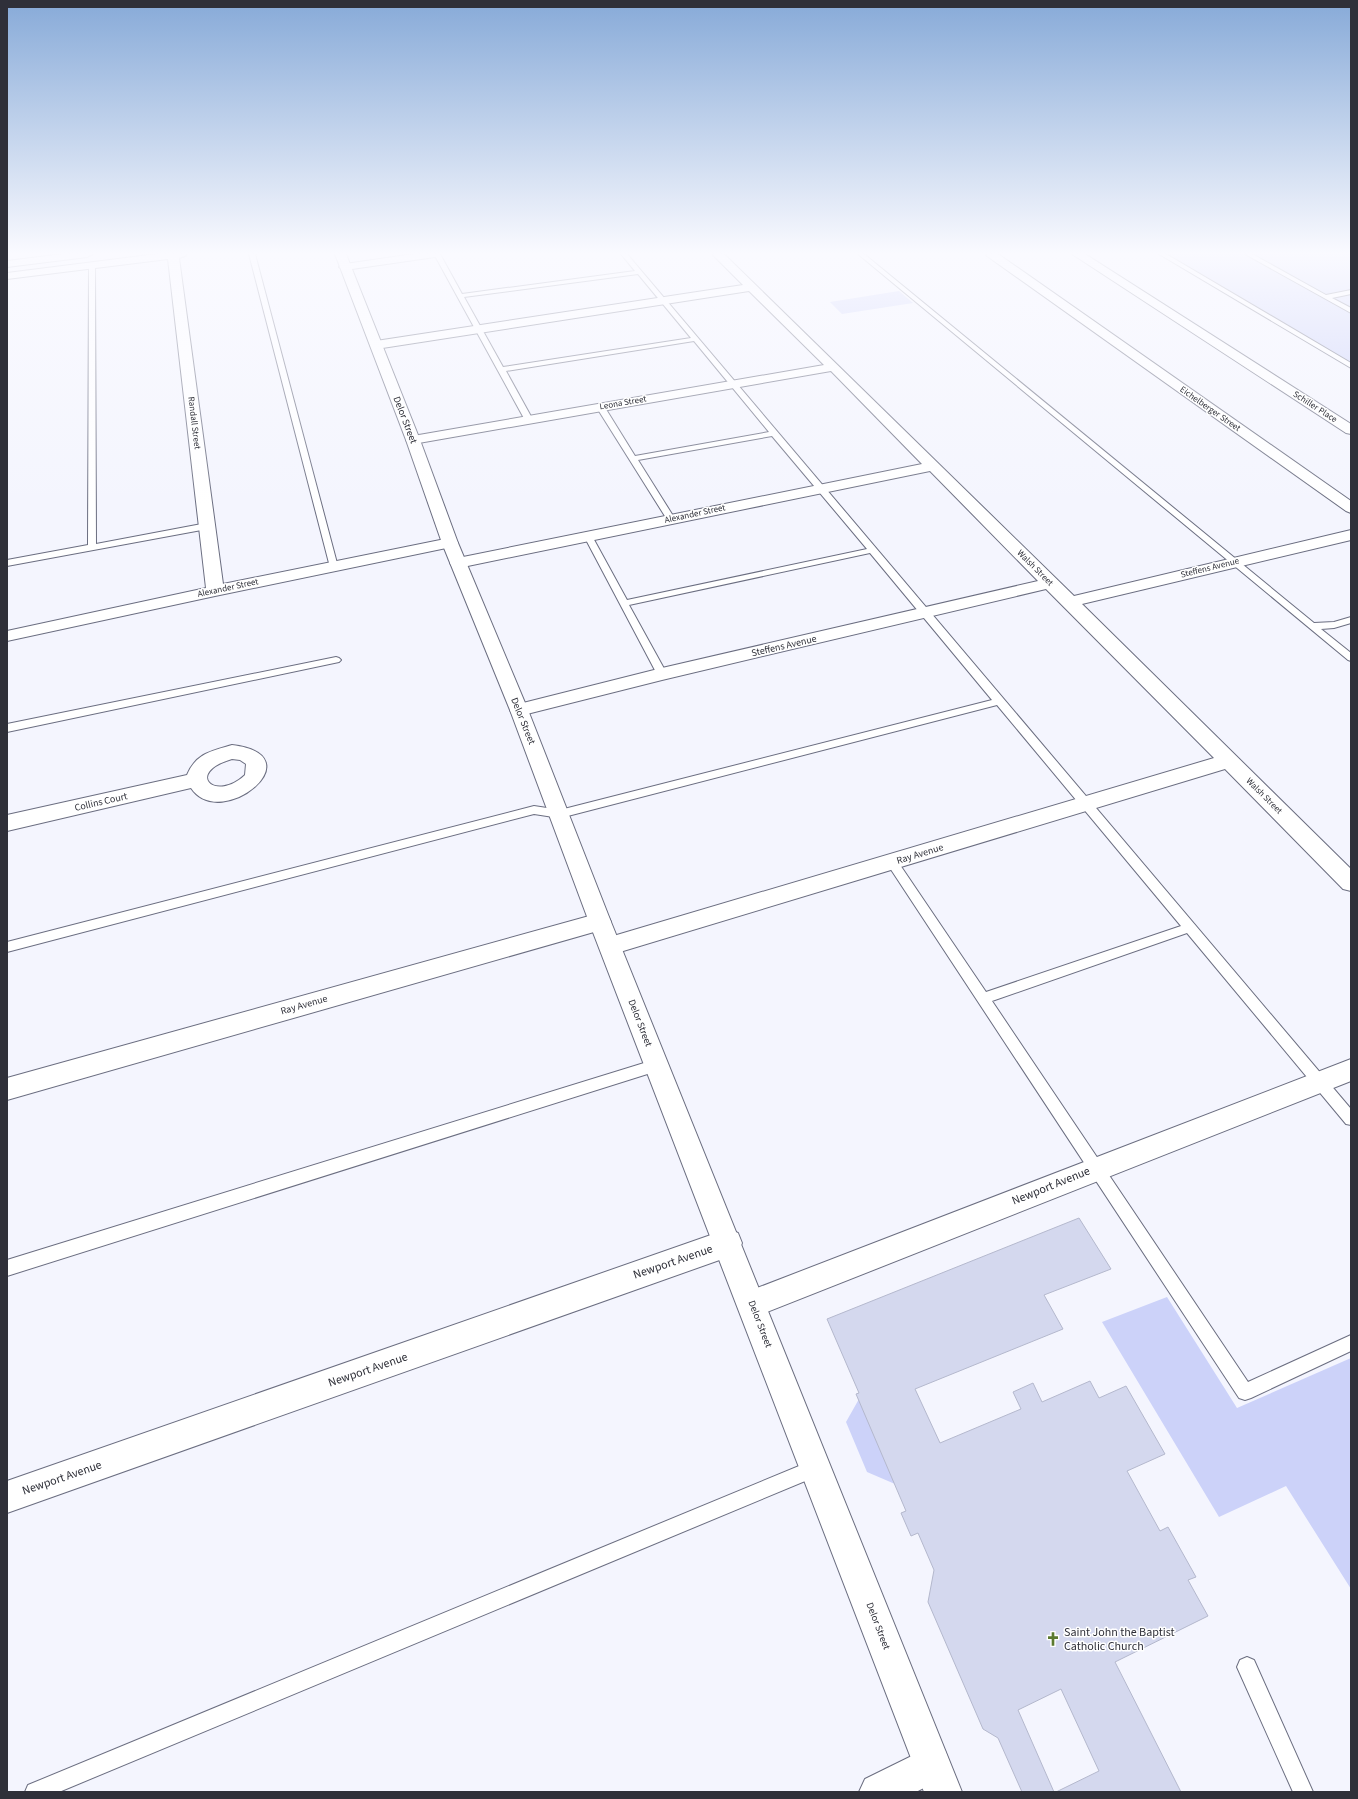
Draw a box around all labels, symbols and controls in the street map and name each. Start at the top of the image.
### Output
street label: Eichelberger Street [1177,383,1243,435]
street label: Schiller Place [1290,388,1340,426]
street label: Leona Street [599,392,647,414]
street label: Delor Street [390,394,421,446]
street label: Randall Street [184,396,204,450]
street label: Alexander Street [663,501,727,527]
street label: Walsh Street [1014,547,1056,589]
street label: Steffens Avenue [1179,554,1241,582]
street label: Alexander Street [196,575,260,601]
street label: Steffens Avenue [750,632,818,660]
street label: Delor Street [507,695,539,747]
street label: Walsh Street [1243,775,1285,817]
street label: Collins Court [73,789,129,815]
street label: Ray Avenue [895,840,945,868]
street label: Ray Avenue [279,992,329,1018]
street label: Delor Street [625,997,656,1049]
street label: Newport Avenue [1009,1163,1093,1209]
street label: Newport Avenue [631,1240,715,1284]
street label: Delor Street [745,1298,776,1350]
street label: Newport Avenue [326,1348,410,1392]
street label: Newport Avenue [20,1456,104,1500]
street label: Delor Street [863,1600,894,1652]
place label: Saint John the Baptist Catholic Church [1064,1624,1175,1655]
church icon: Saint John the Baptist Catholic Church [1045,1631,1061,1647]

